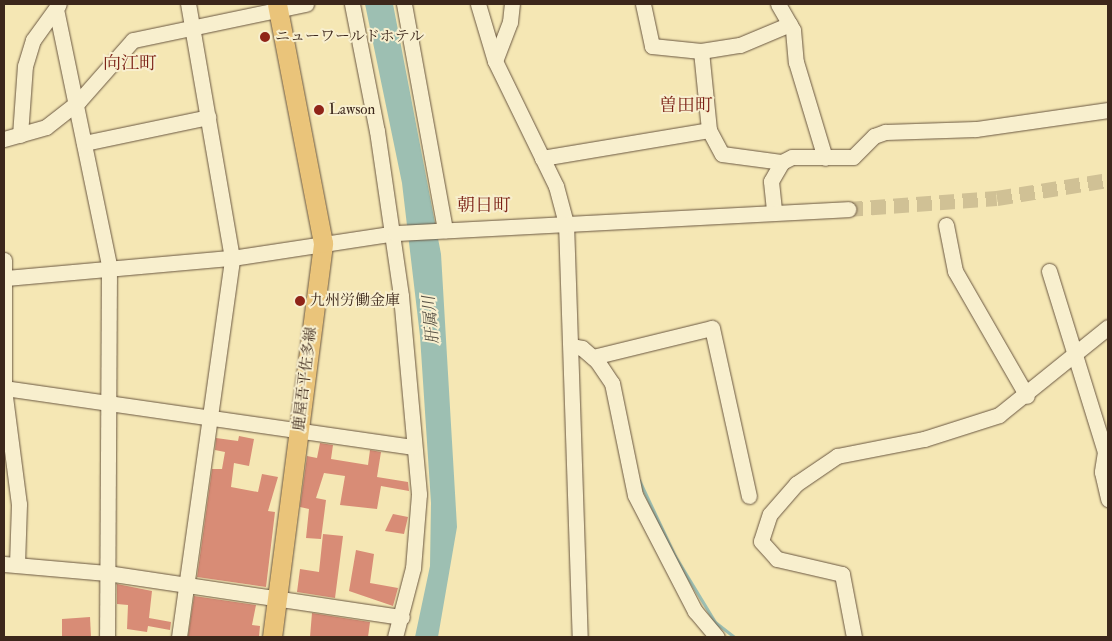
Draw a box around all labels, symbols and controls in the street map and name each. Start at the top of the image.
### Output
place label: ニューワールドホテル [275,28,425,46]
marker: ニューワールドホテル [259,31,271,43]
district label: 向江町 [103,53,157,75]
district label: 曽田町 [659,95,713,117]
place label: Lawson [329,101,375,119]
marker: Lawson [313,104,325,116]
district label: 朝日町 [457,195,511,217]
place label: 九州労働金庫 [310,292,400,310]
marker: 九州労働金庫 [294,295,306,307]
water label: 肝属川 [419,295,443,345]
street label: 鹿屋吾平佐多線 [290,326,320,432]

